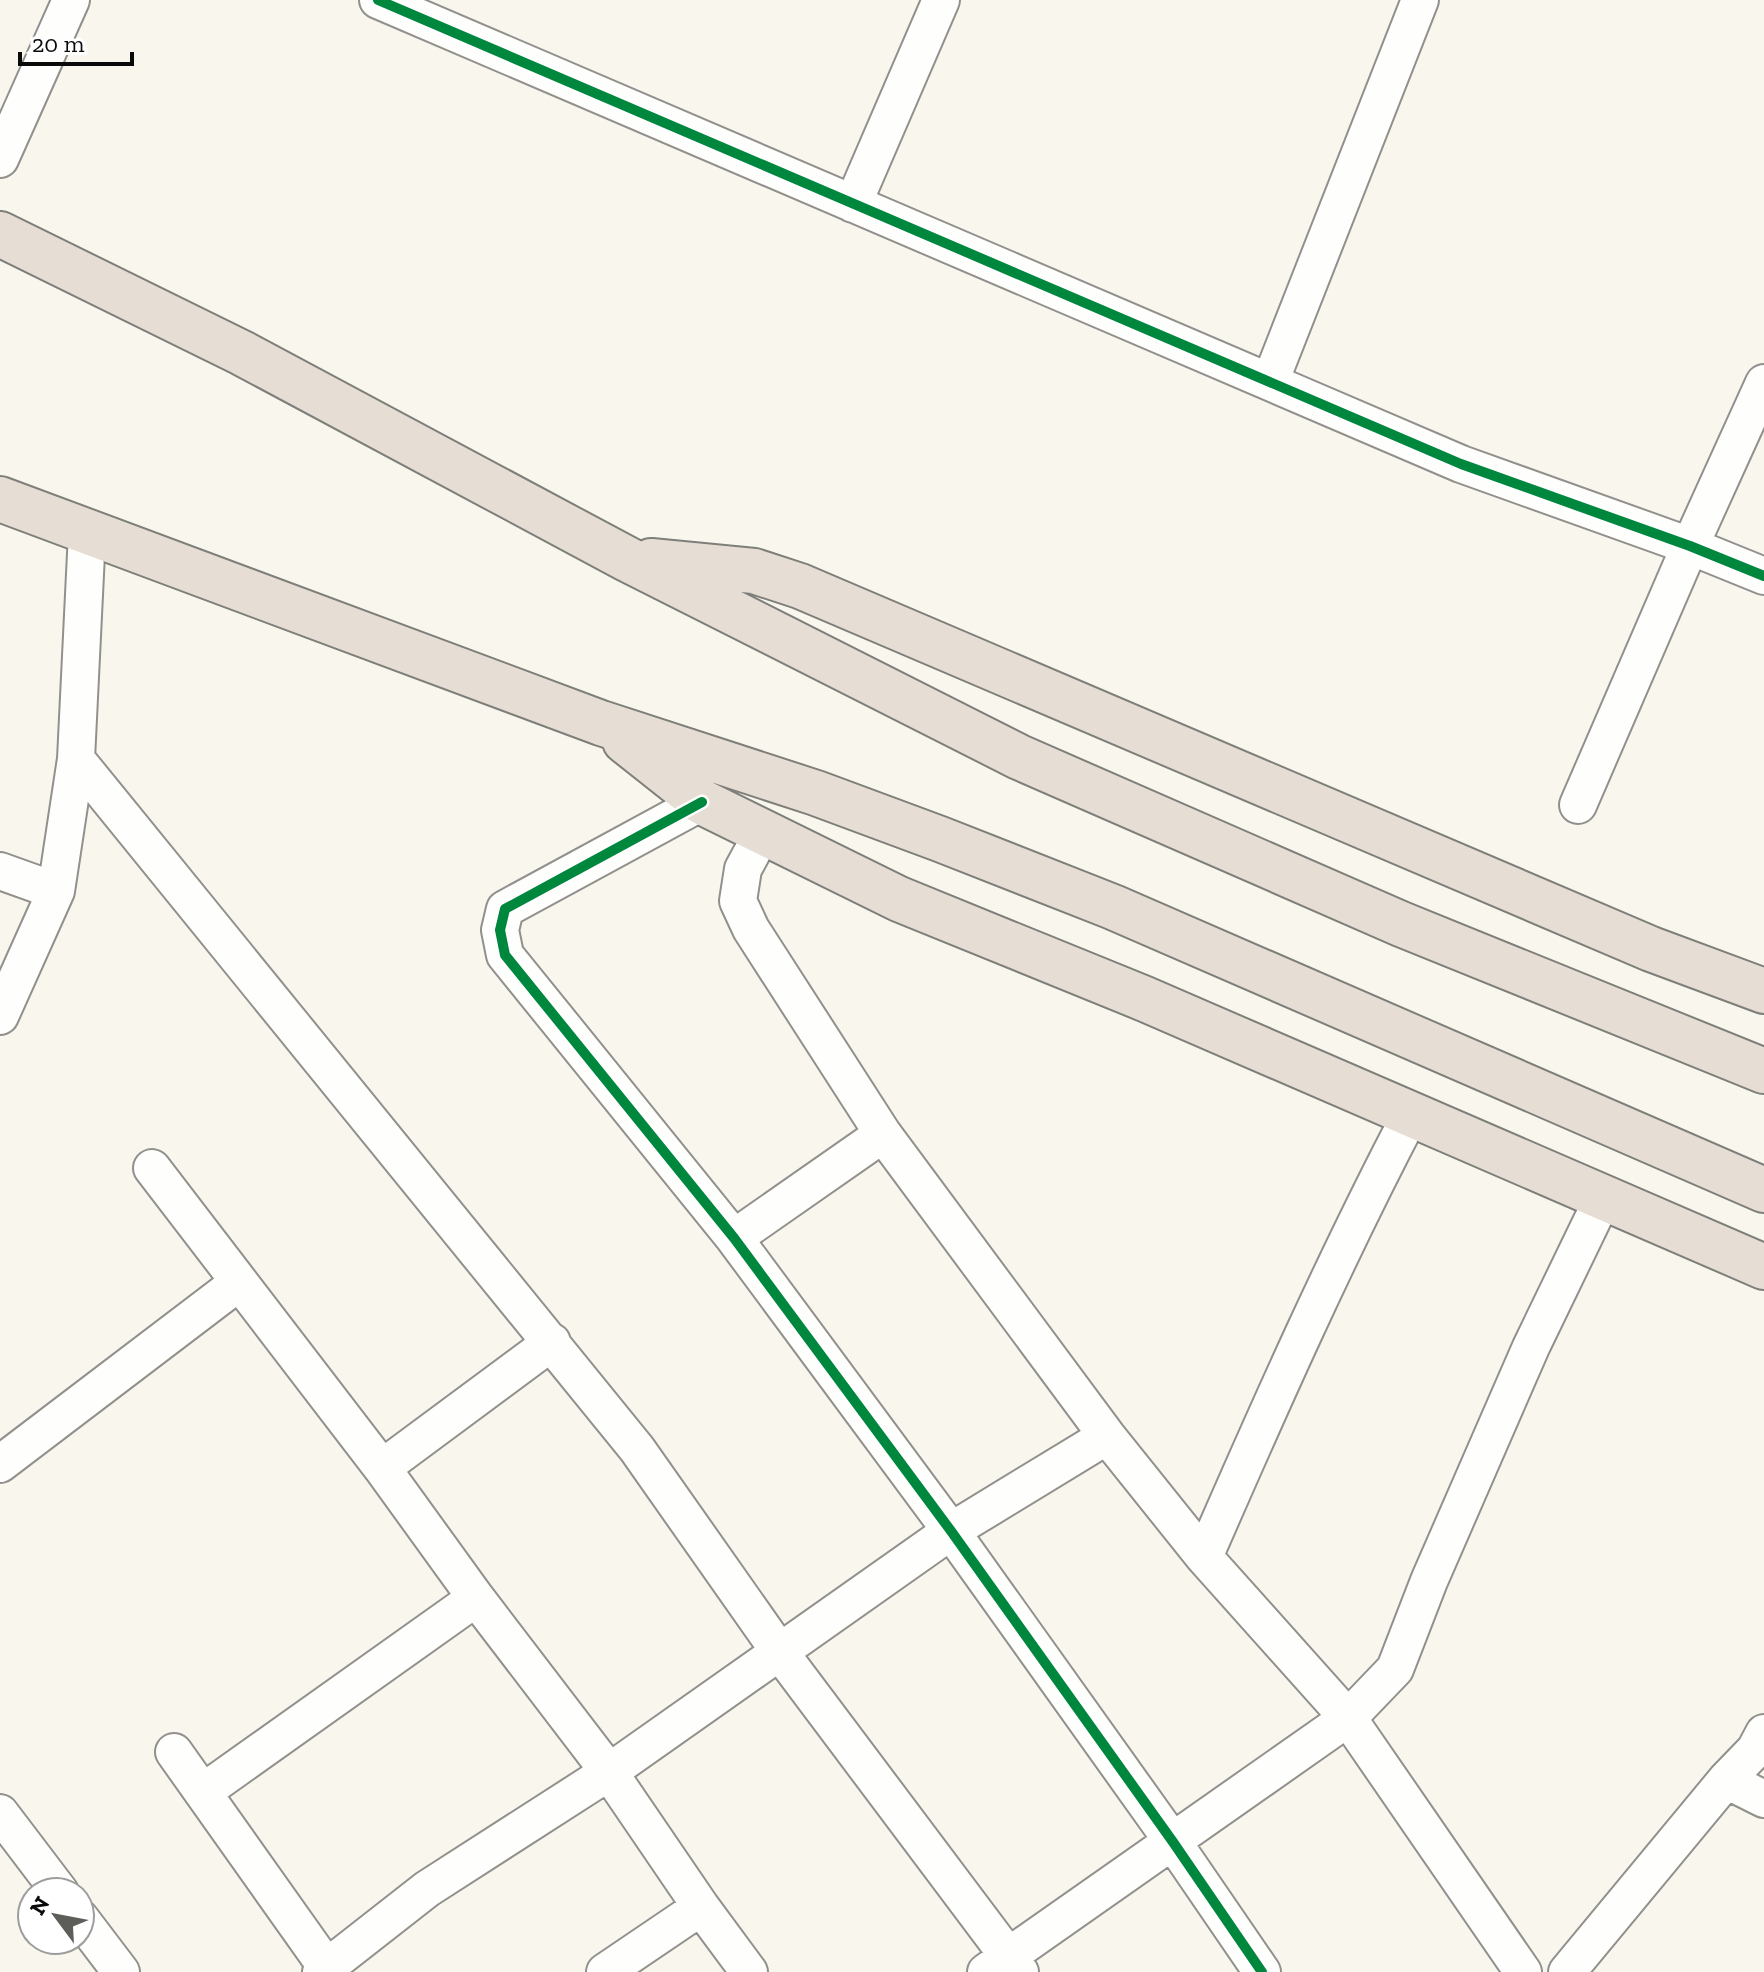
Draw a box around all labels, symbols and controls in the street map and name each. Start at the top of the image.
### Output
scale bar [20,16,132,66]
text: 20 m [32,29,85,58]
north arrow [16,1876,96,1956]
text: N [24,1891,55,1920]

